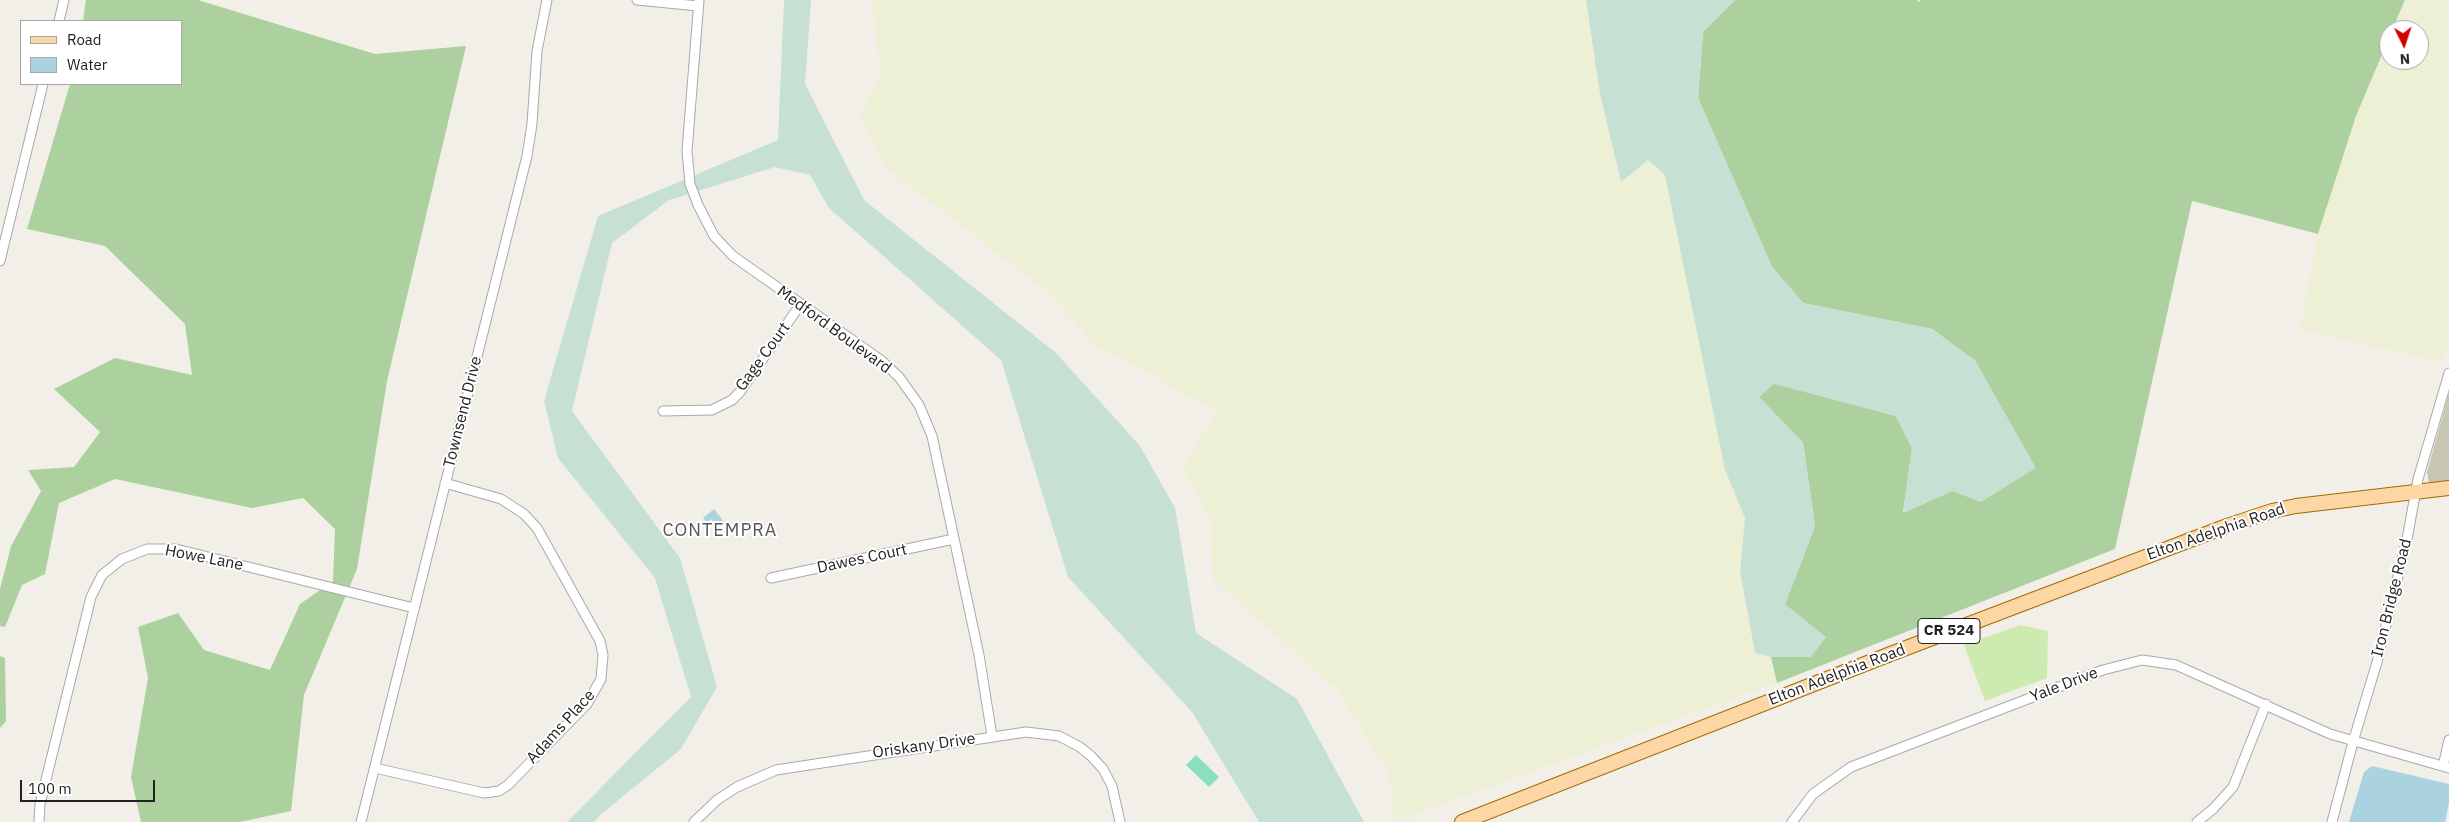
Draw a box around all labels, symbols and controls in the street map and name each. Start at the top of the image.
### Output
legend [20,20,182,85]
north arrow [2379,20,2429,70]
text: Road [67,30,102,49]
text: N [2399,50,2411,68]
text: Water [67,55,107,74]
street label: Medford Boulevard [773,282,895,378]
street label: Gage Court [732,319,794,395]
street label: Townsend Drive [440,354,486,470]
street label: Elton Adelphia Road [2144,499,2288,565]
district label: CONTEMPRA [661,520,779,542]
street label: Iron Bridge Road [2368,537,2416,659]
street label: Dawes Court [815,540,909,578]
street label: Howe Lane [163,541,245,575]
road number: CR 524 [1918,618,1980,644]
street label: Elton Adelphia Road [1766,640,1908,710]
street label: Yale Drive [2027,663,2101,707]
street label: Adams Place [523,686,599,768]
street label: Oriskany Drive [871,729,977,763]
scale bar [22,770,158,802]
text: 100 m [28,779,72,798]

